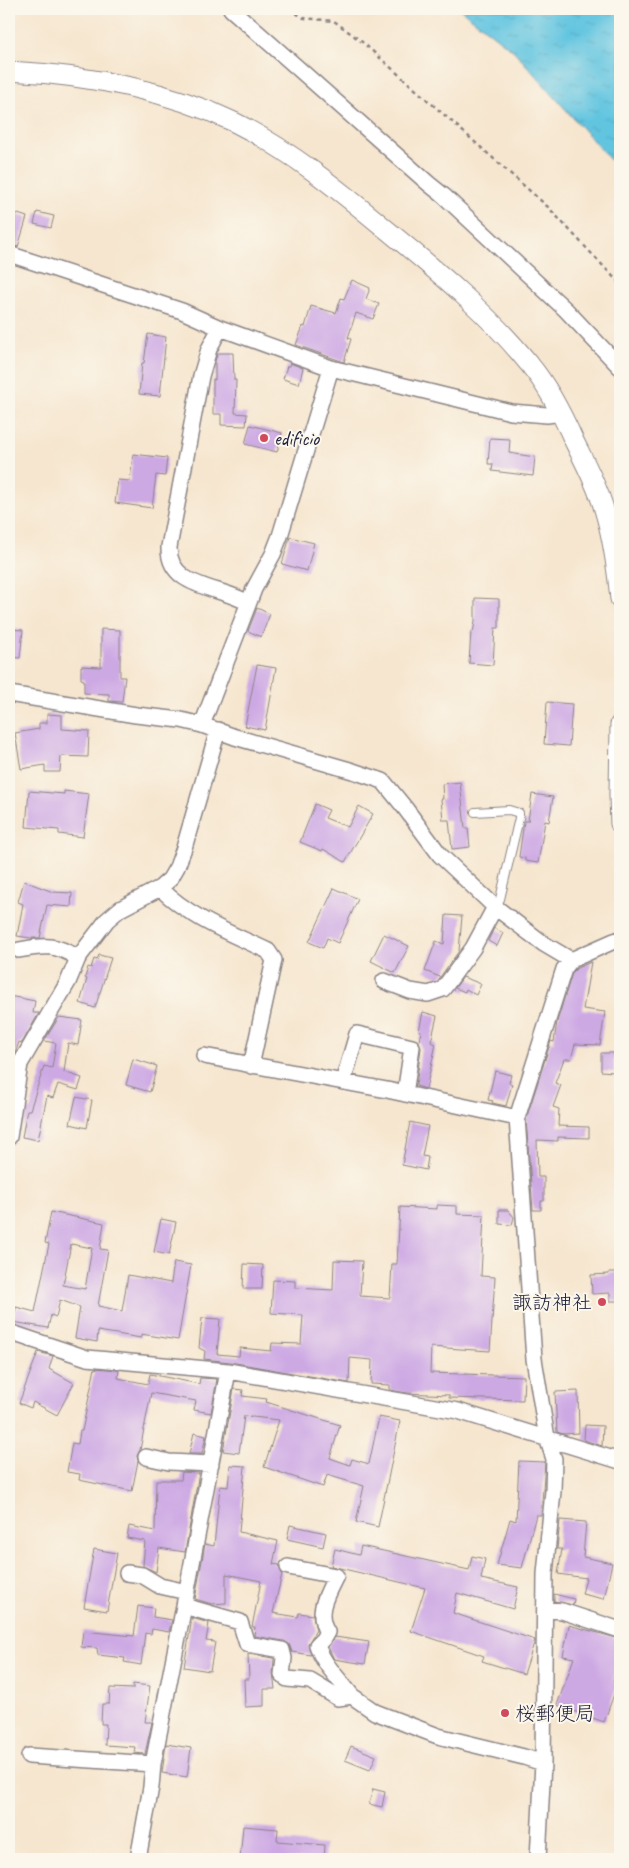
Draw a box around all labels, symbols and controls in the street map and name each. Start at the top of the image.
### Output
place label: edificio [274,426,320,451]
marker: edificio [258,432,270,444]
place label: 諏訪神社 [512,1290,592,1315]
marker: 諏訪神社 [596,1296,608,1308]
place label: 桜郵便局 [515,1701,595,1726]
marker: 桜郵便局 [499,1707,511,1719]

